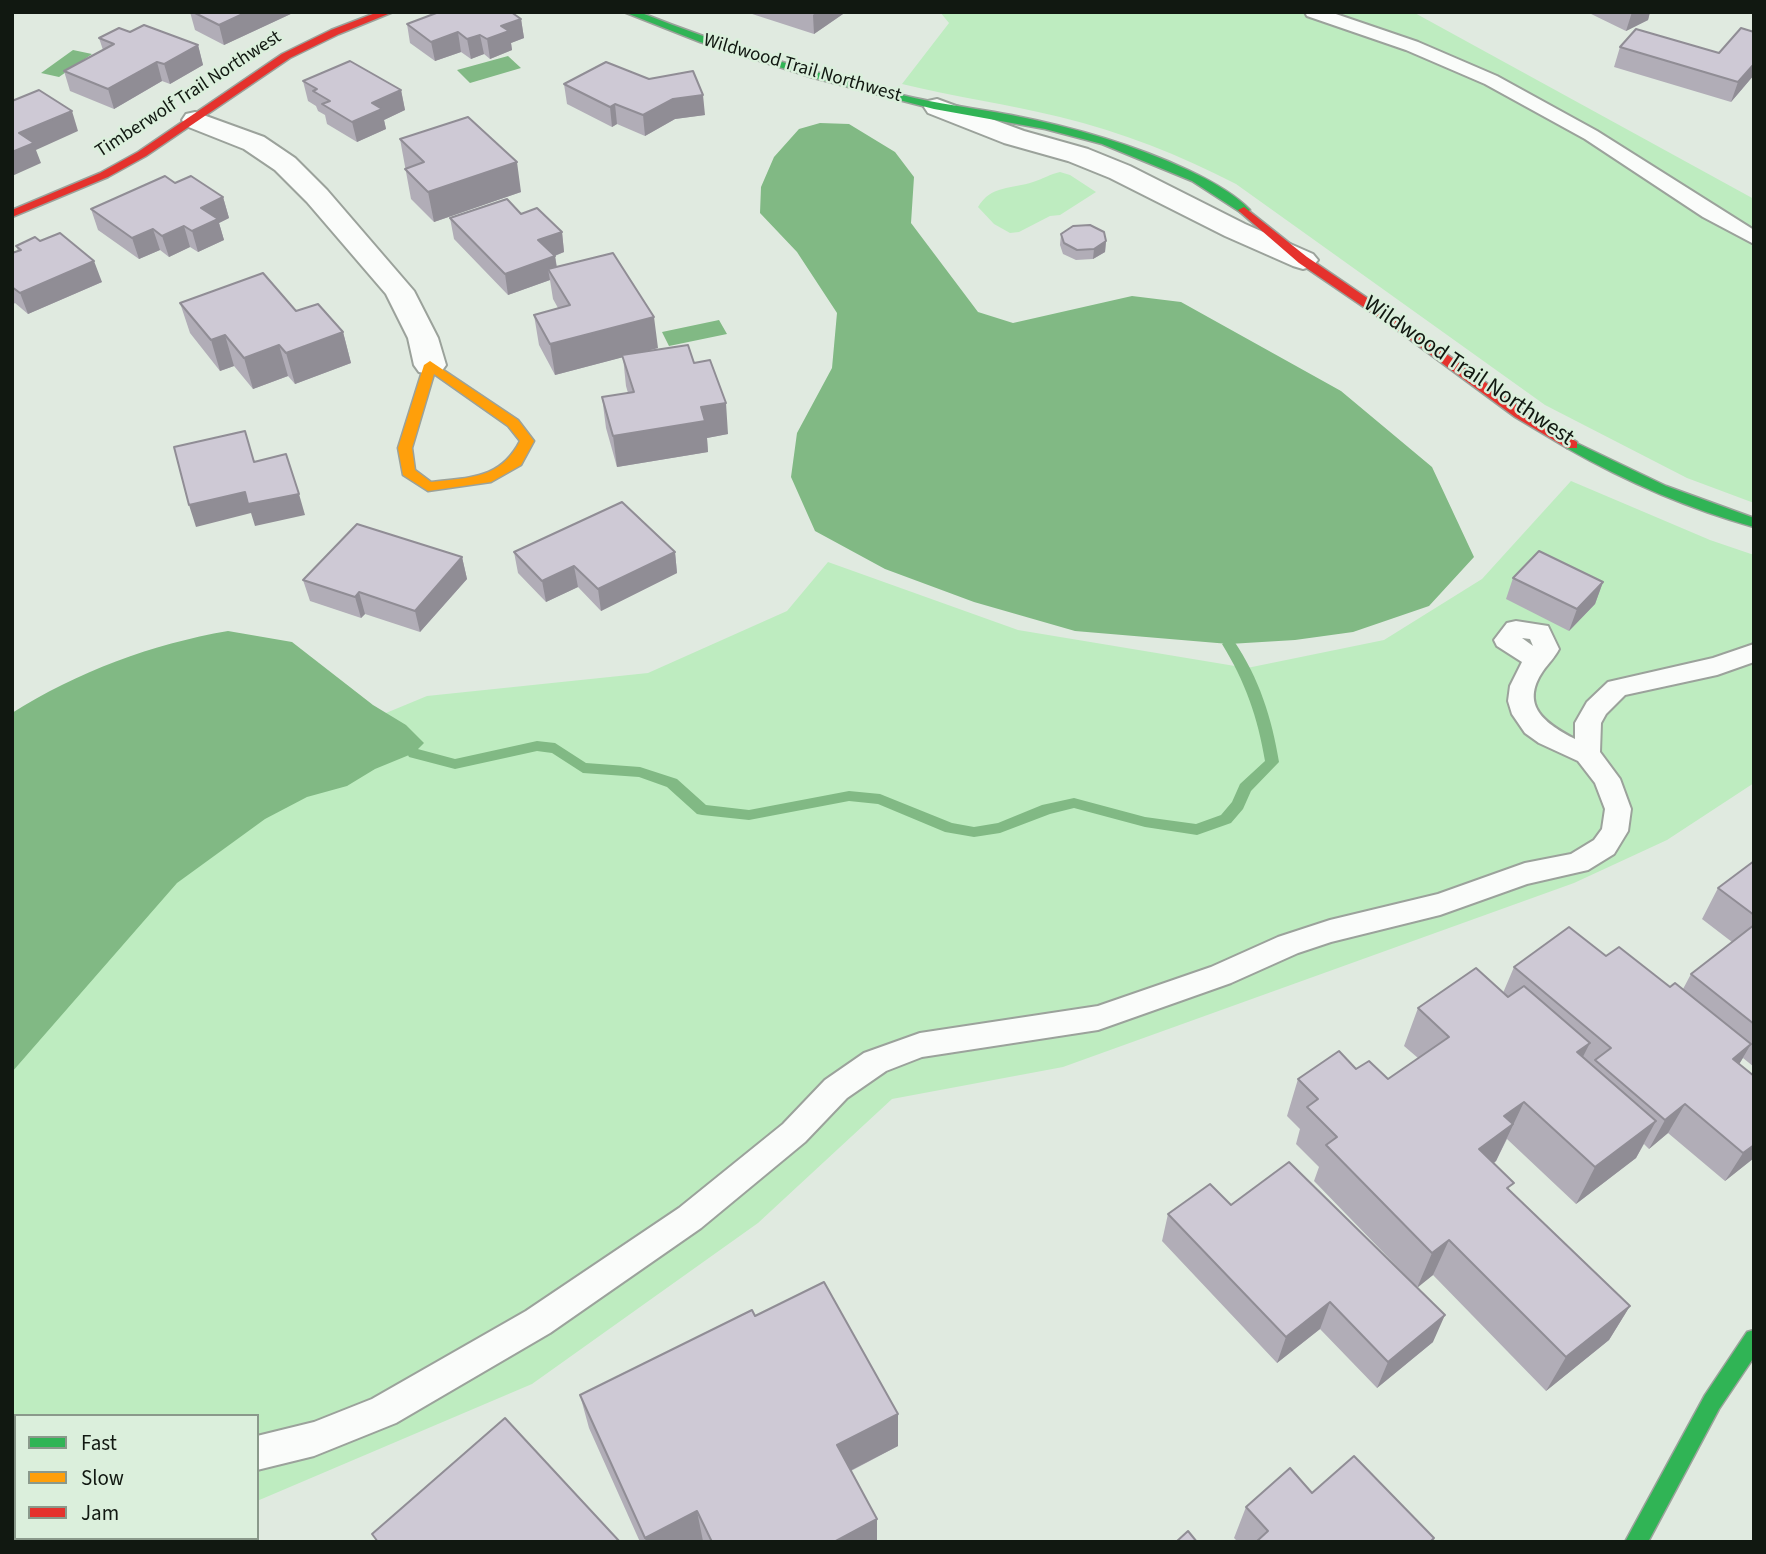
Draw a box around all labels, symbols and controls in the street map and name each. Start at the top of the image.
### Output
street label: Timberwolf Trail Northwest [92,26,286,164]
street label: Wildwood Trail Northwest [700,30,904,108]
street label: Wildwood Trail Northwest [1358,291,1578,453]
legend [14,1414,259,1540]
text: Fast [81,1428,117,1458]
text: Slow [81,1463,124,1493]
text: Jam [81,1498,119,1528]

